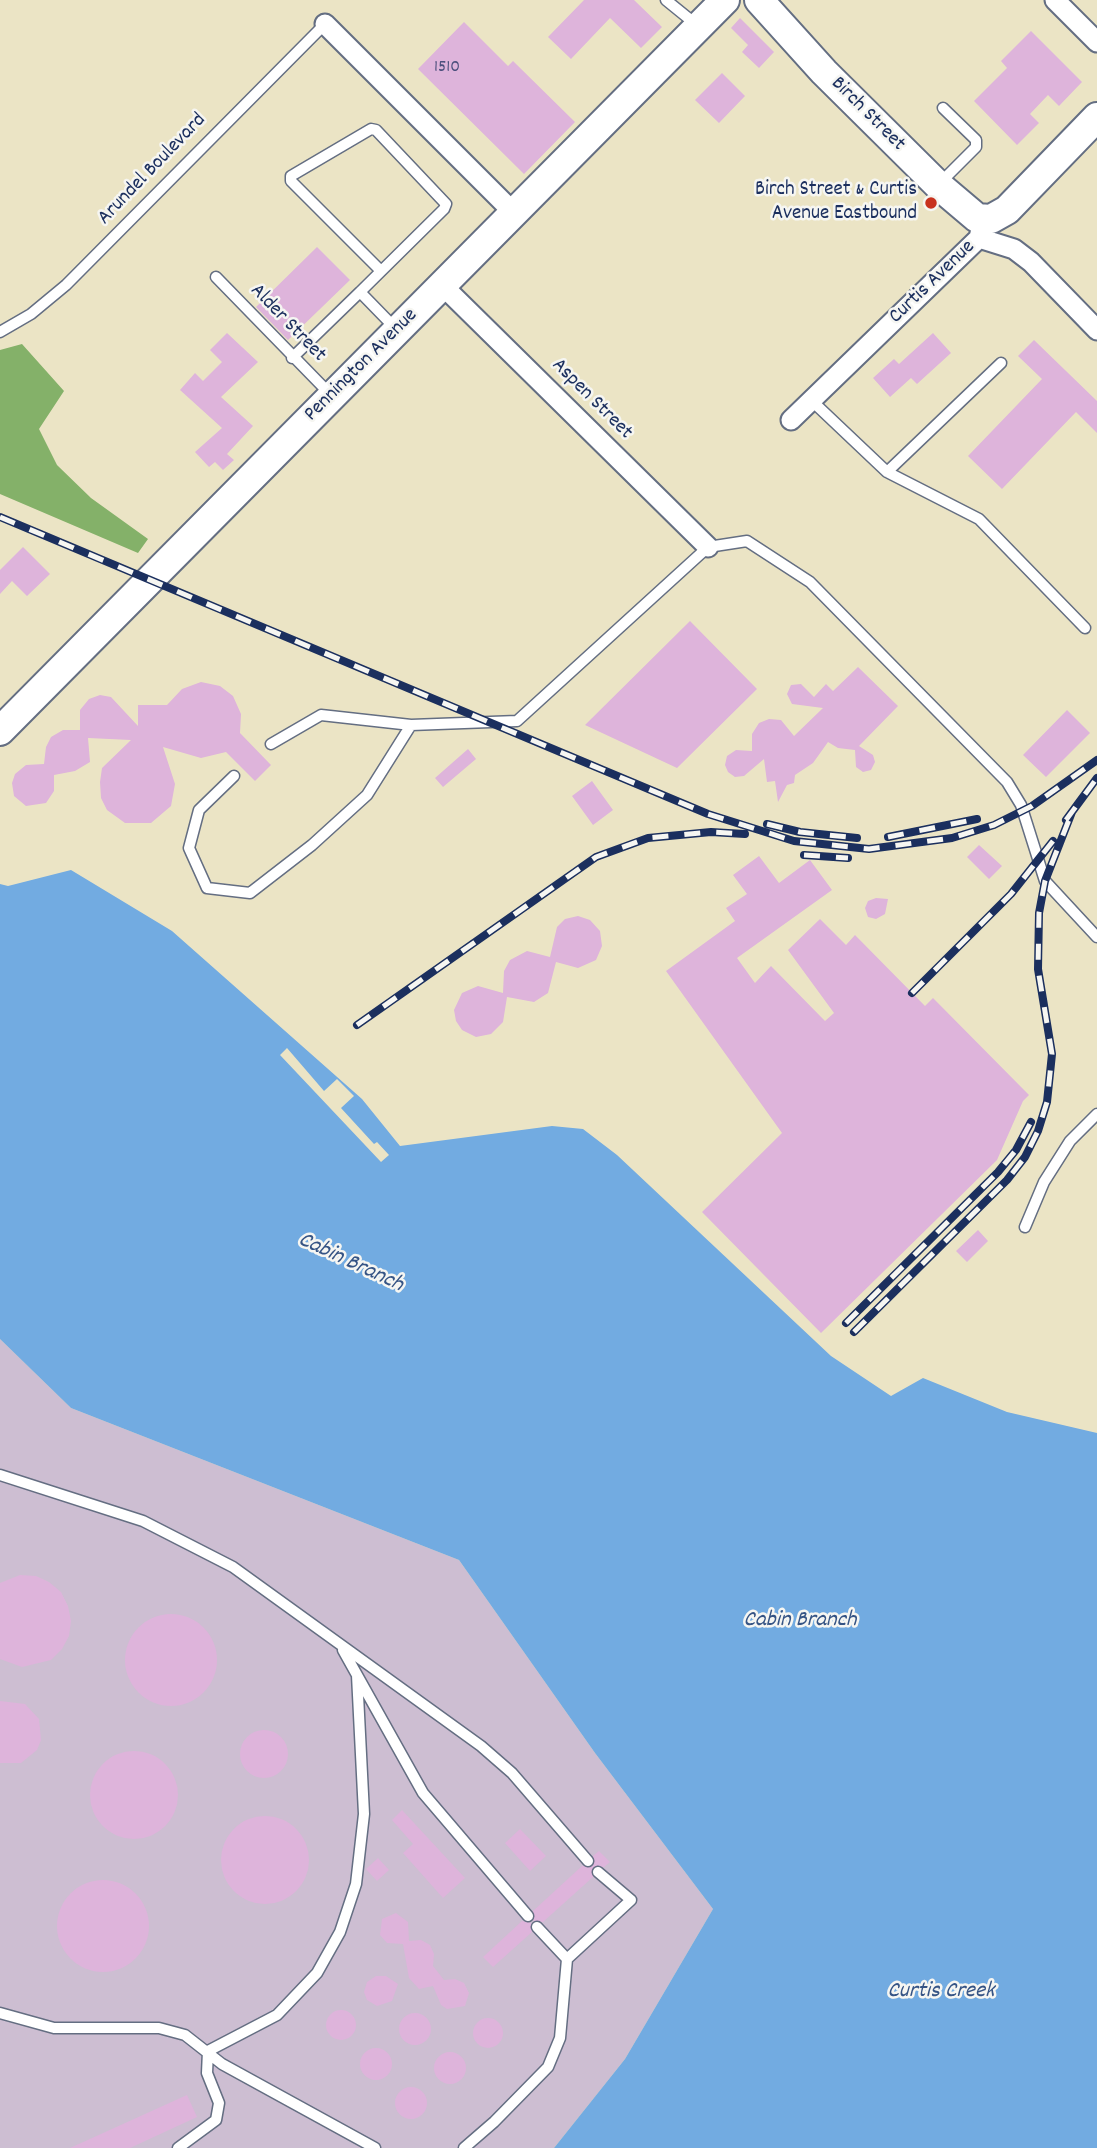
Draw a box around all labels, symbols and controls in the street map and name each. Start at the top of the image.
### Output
house number: 1510 [434,58,460,80]
street label: Birch Street [824,72,910,158]
street label: Arundel Boulevard [93,109,213,231]
place label: Birch Street & Curtis Avenue Eastbound [755,178,917,228]
marker: Birch Street & Curtis Avenue Eastbound [923,195,939,211]
street label: Curtis Avenue [885,236,981,330]
street label: Alder Street [243,280,331,368]
street label: Pennington Avenue [300,304,424,428]
street label: Aspen Street [545,354,637,446]
water label: Cabin Branch [293,1228,407,1300]
water label: Cabin Branch [744,1608,856,1636]
water label: Curtis Creek [887,1979,995,2007]

